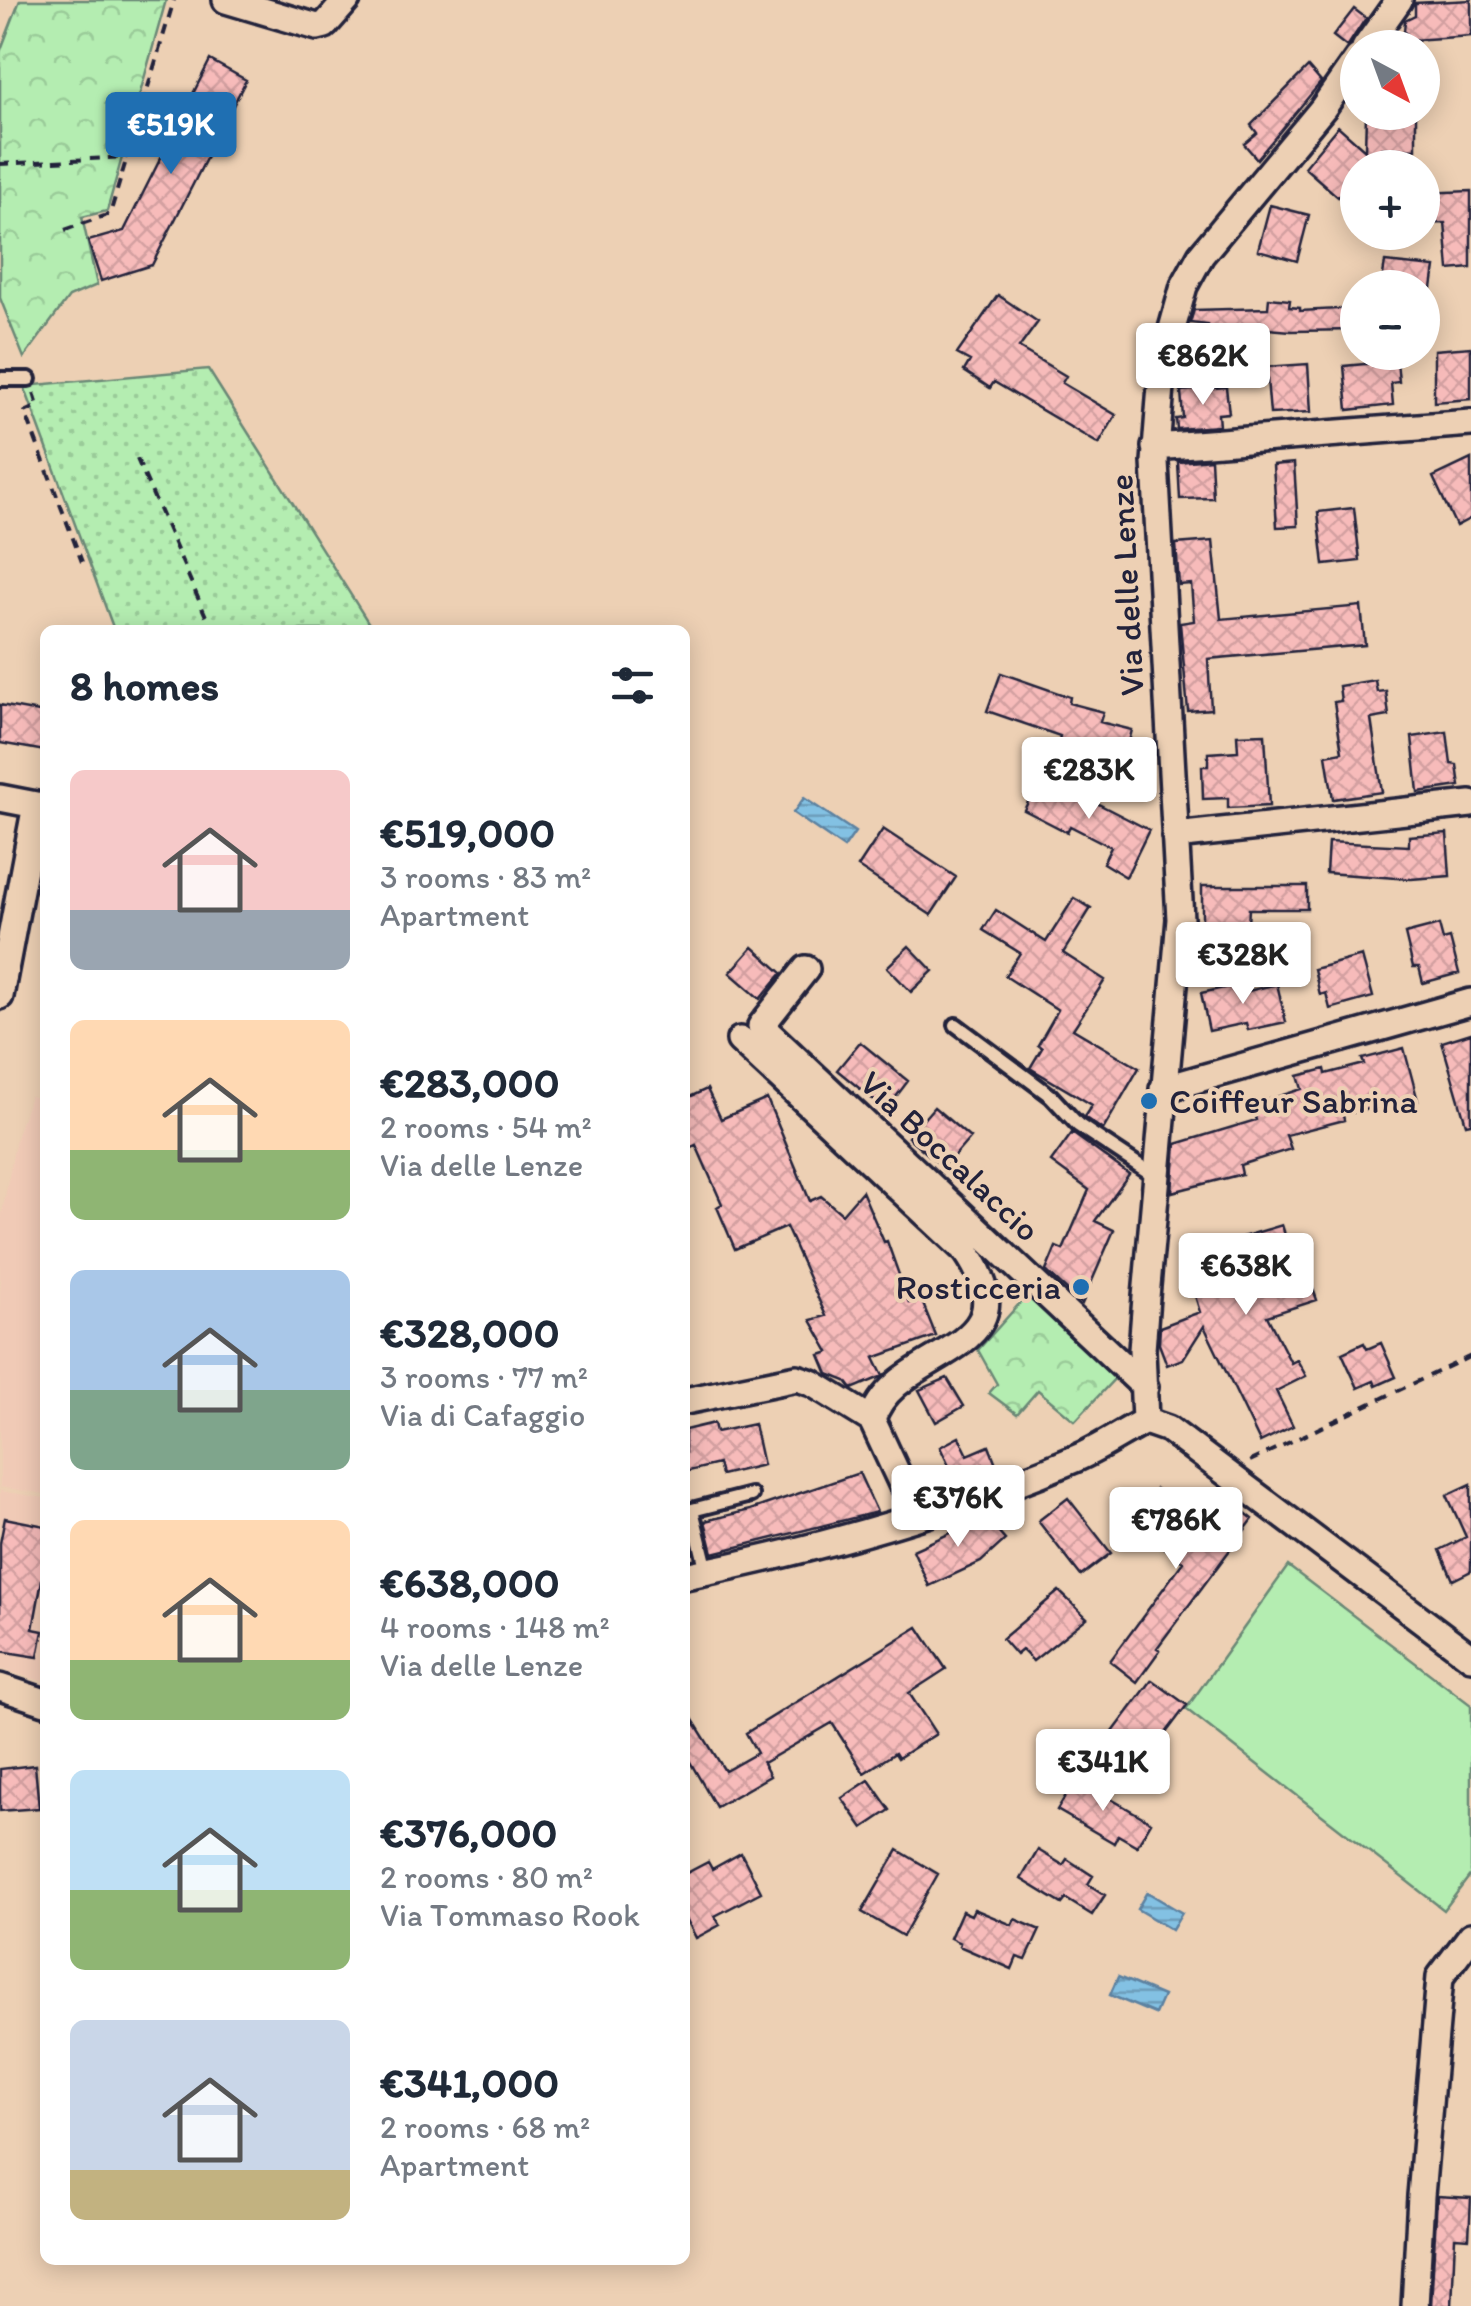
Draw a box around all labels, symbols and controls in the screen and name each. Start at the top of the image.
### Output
north arrow [1340,30,1440,130]
map controls [1340,30,1440,370]
pin: €519K [101,92,241,177]
text: €519K [127,105,215,143]
button: + [1340,150,1440,250]
button: − [1340,270,1440,370]
pin: €862K [1133,323,1273,408]
text: €862K [1158,336,1248,374]
street label: Via delle Lenze [1099,473,1153,697]
icon: filters [605,658,660,713]
text: 8 homes [70,660,219,711]
pin: €283K [1019,737,1159,822]
text: €283K [1044,750,1134,788]
text: €519,000 [380,807,555,858]
icon: home [150,810,270,930]
text: 3 rooms · 83 m² [380,858,591,896]
text: Apartment [380,896,529,934]
pin: €328K [1173,922,1313,1007]
text: €328K [1198,935,1288,973]
text: €283,000 [380,1057,560,1108]
icon: home [150,1060,270,1180]
street label: Via Boccalaccio [851,1062,1049,1250]
place label: Coiffeur Sabrina [1169,1080,1418,1122]
marker: Coiffeur Sabrina [1138,1090,1160,1112]
text: 2 rooms · 54 m² [380,1108,592,1146]
text: Via delle Lenze [380,1146,583,1184]
pin: €638K [1176,1233,1316,1318]
text: €638K [1201,1246,1291,1284]
place label: Rosticceria [895,1266,1061,1308]
marker: Rosticceria [1070,1276,1092,1298]
text: €328,000 [380,1307,560,1358]
icon: home [150,1310,270,1430]
text: 3 rooms · 77 m² [380,1358,588,1396]
text: Via di Cafaggio [380,1396,585,1434]
pin: €376K [888,1465,1028,1550]
text: €376K [914,1478,1002,1516]
pin: €786K [1106,1487,1246,1572]
text: €786K [1131,1500,1221,1538]
text: €638,000 [380,1557,560,1608]
icon: home [150,1560,270,1680]
text: 4 rooms · 148 m² [380,1608,610,1646]
text: Via delle Lenze [380,1646,583,1684]
pin: €341K [1033,1729,1173,1814]
text: €341K [1058,1742,1148,1780]
text: €376,000 [380,1807,558,1858]
icon: home [150,1810,270,1930]
text: 2 rooms · 80 m² [380,1858,593,1896]
text: Via Tommaso Rook [380,1896,640,1934]
text: €341,000 [380,2057,559,2108]
icon: home [150,2060,270,2180]
text: 2 rooms · 68 m² [380,2108,590,2146]
text: Apartment [380,2146,529,2184]

